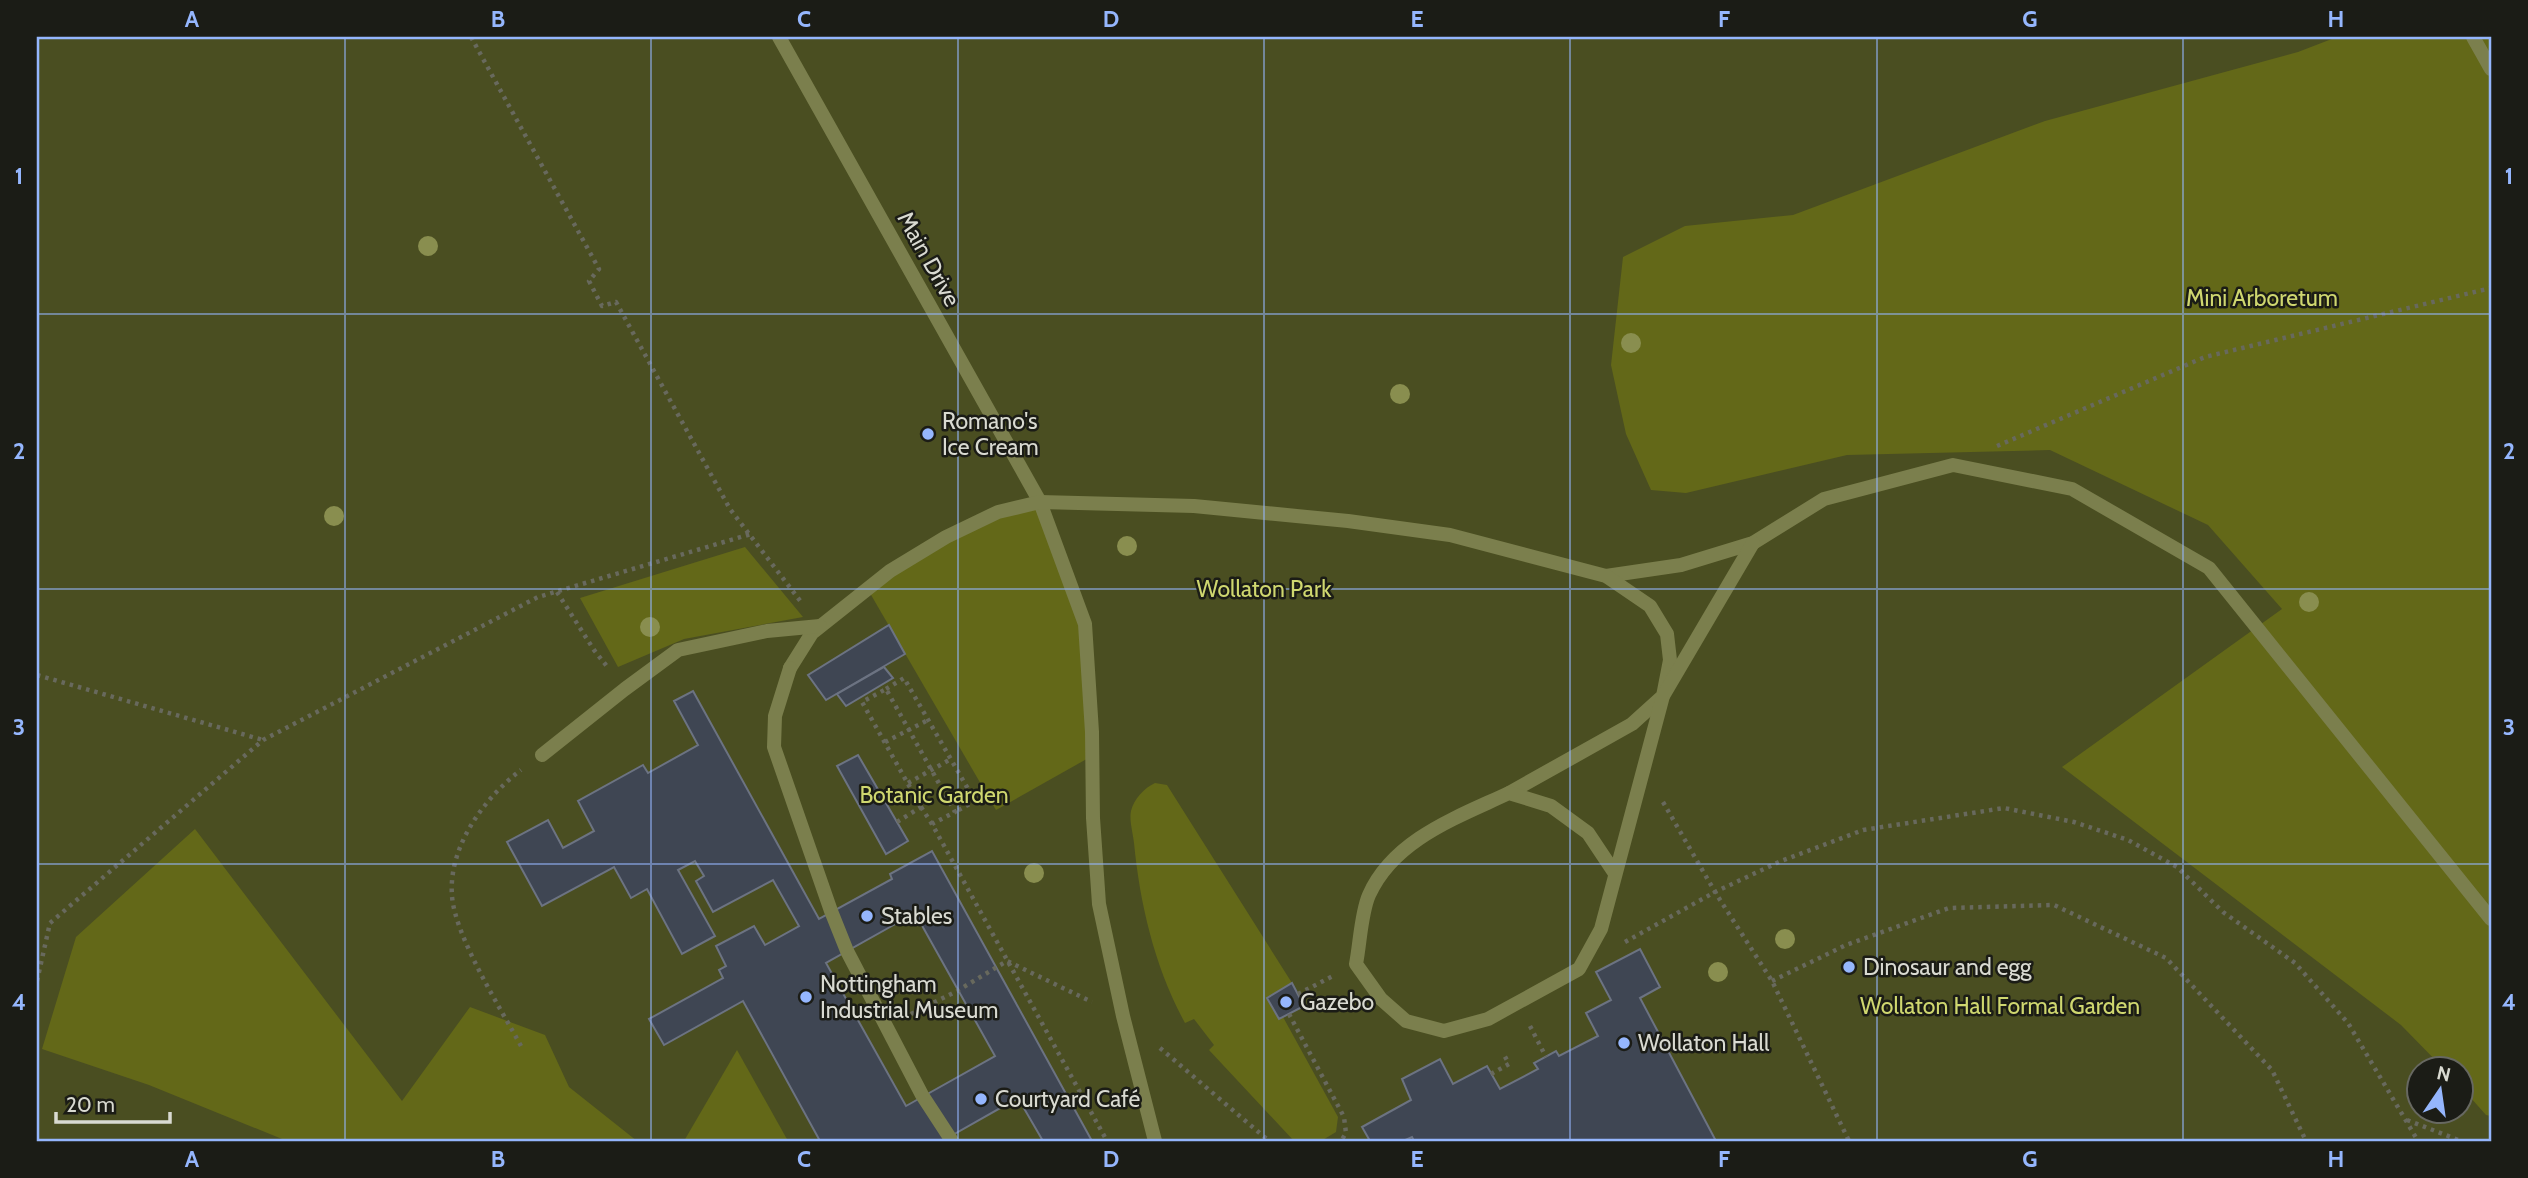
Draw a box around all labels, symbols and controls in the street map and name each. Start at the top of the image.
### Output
text: A [185,5,200,33]
text: B [491,5,505,33]
text: C [797,5,811,33]
text: D [1103,5,1119,33]
text: E [1410,5,1424,33]
text: F [1718,5,1730,33]
text: G [2022,5,2038,33]
text: H [2328,5,2344,33]
text: 1 [15,162,23,190]
text: 1 [2505,162,2513,190]
street label: Main Drive [892,207,967,311]
park label: Mini Arboretum [2186,284,2338,312]
place label: Romano's Ice Cream [942,407,1039,461]
marker: Romano's Ice Cream [920,426,936,442]
text: 2 [13,437,25,465]
text: 2 [2503,437,2515,465]
park label: Wollaton Park [1197,575,1332,603]
text: 3 [13,713,25,741]
text: 3 [2503,713,2515,741]
park label: Botanic Garden [859,781,1009,809]
place label: Stables [881,902,952,930]
marker: Stables [859,908,875,924]
place label: Dinosaur and egg [1863,953,2032,981]
marker: Dinosaur and egg [1841,959,1857,975]
place label: Nottingham Industrial Museum [820,970,998,1024]
text: 4 [12,988,26,1016]
place label: Gazebo [1300,988,1374,1016]
text: 4 [2502,988,2516,1016]
marker: Nottingham Industrial Museum [798,989,814,1005]
park label: Wollaton Hall Formal Garden [1860,992,2140,1020]
marker: Gazebo [1278,994,1294,1010]
place label: Wollaton Hall [1638,1029,1770,1057]
marker: Wollaton Hall [1616,1035,1632,1051]
north arrow [2406,1056,2476,1126]
text: N [2435,1061,2453,1087]
scale bar [56,1080,170,1124]
place label: Courtyard Café [995,1085,1140,1113]
marker: Courtyard Café [973,1091,989,1107]
text: 20 m [66,1092,115,1117]
text: A [185,1145,200,1173]
text: B [491,1145,505,1173]
text: C [797,1145,811,1173]
text: D [1103,1145,1119,1173]
text: E [1410,1145,1424,1173]
text: F [1718,1145,1730,1173]
text: G [2022,1145,2038,1173]
text: H [2328,1145,2344,1173]

